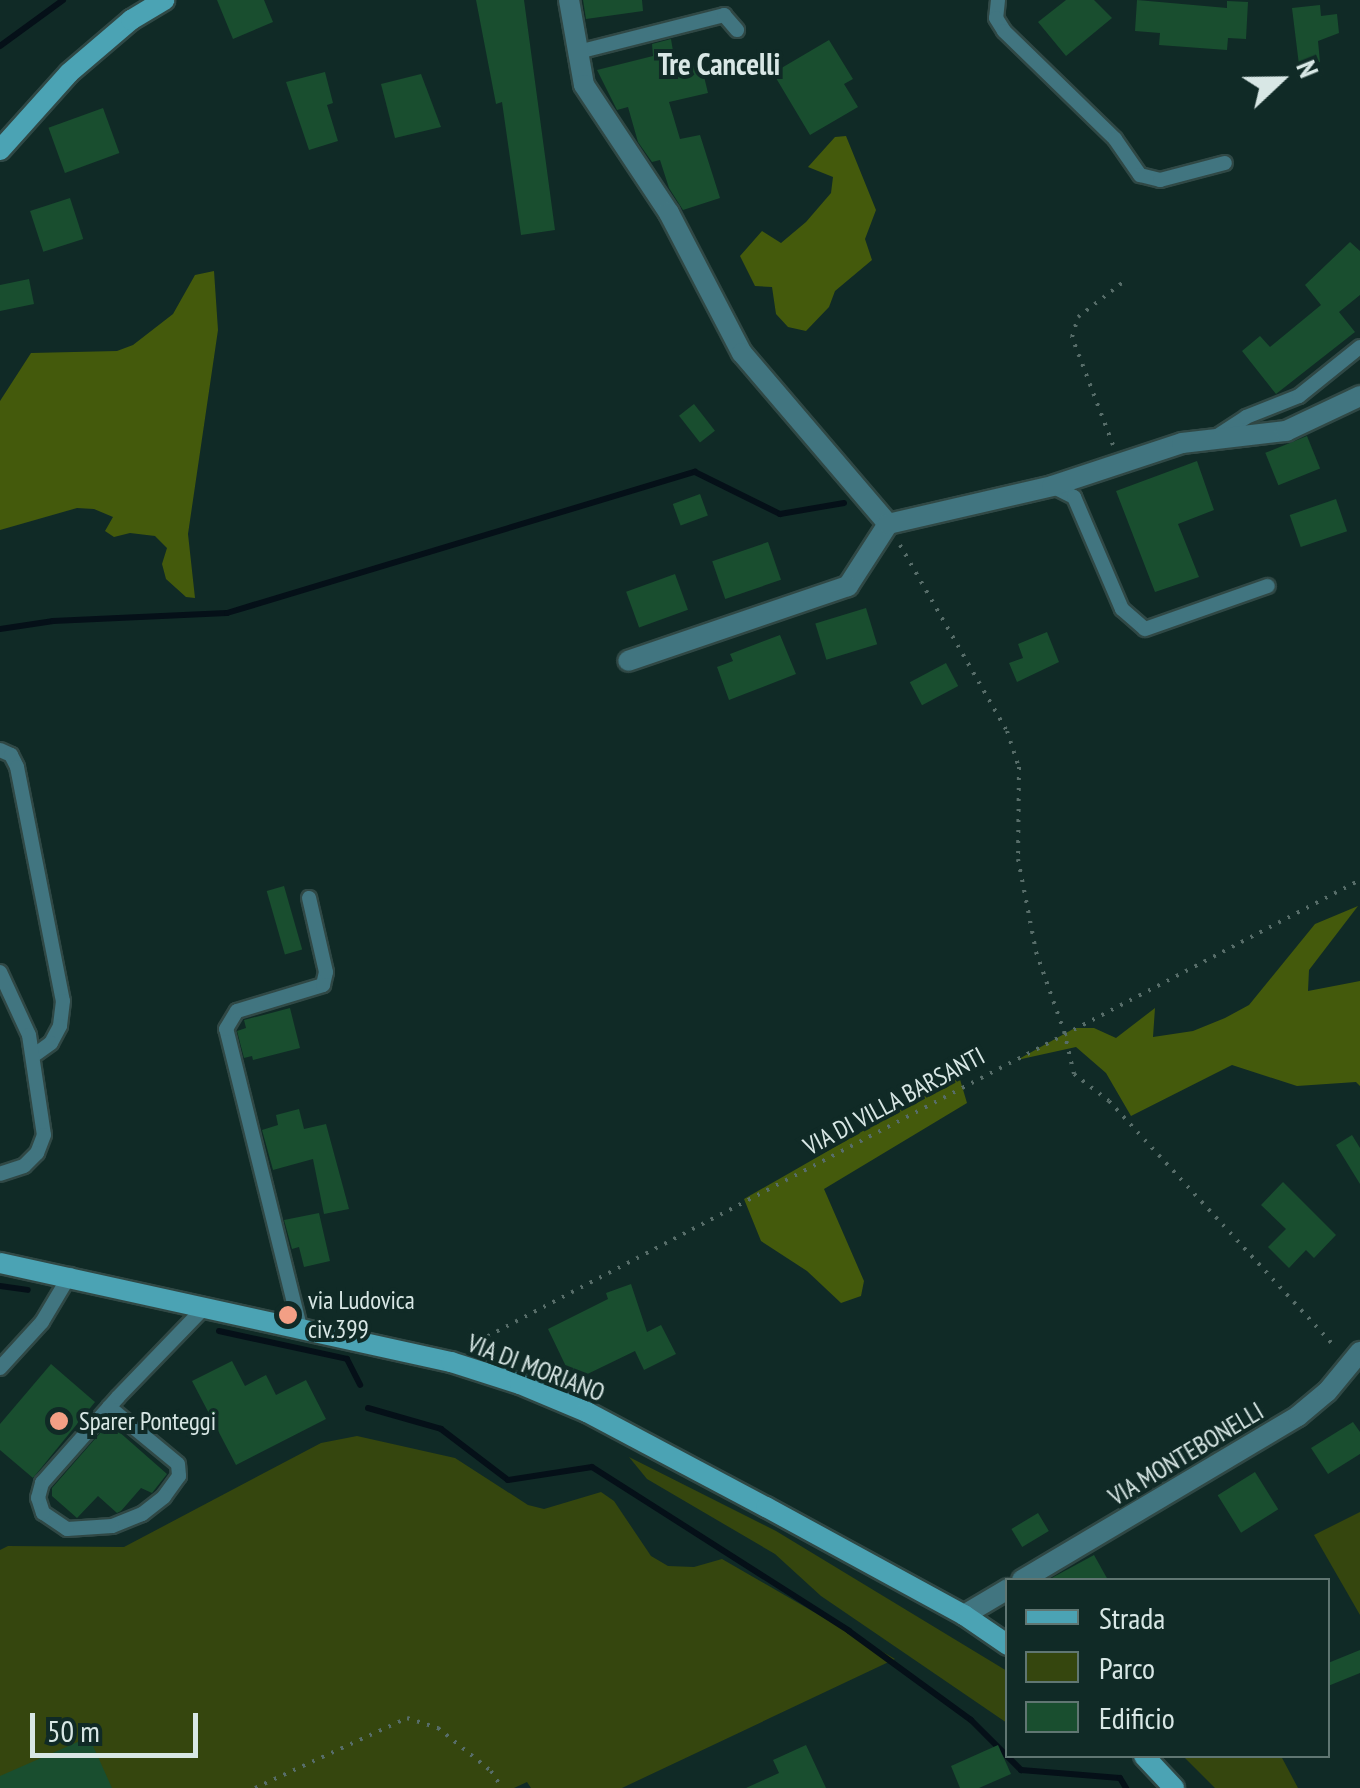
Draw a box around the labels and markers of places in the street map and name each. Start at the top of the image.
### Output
place label: via Ludovica civ.399 [308,1286,415,1345]
marker: via Ludovica civ.399 [277,1304,299,1326]
place label: Sparer Ponteggi [79,1406,216,1436]
marker: Sparer Ponteggi [48,1410,70,1432]

